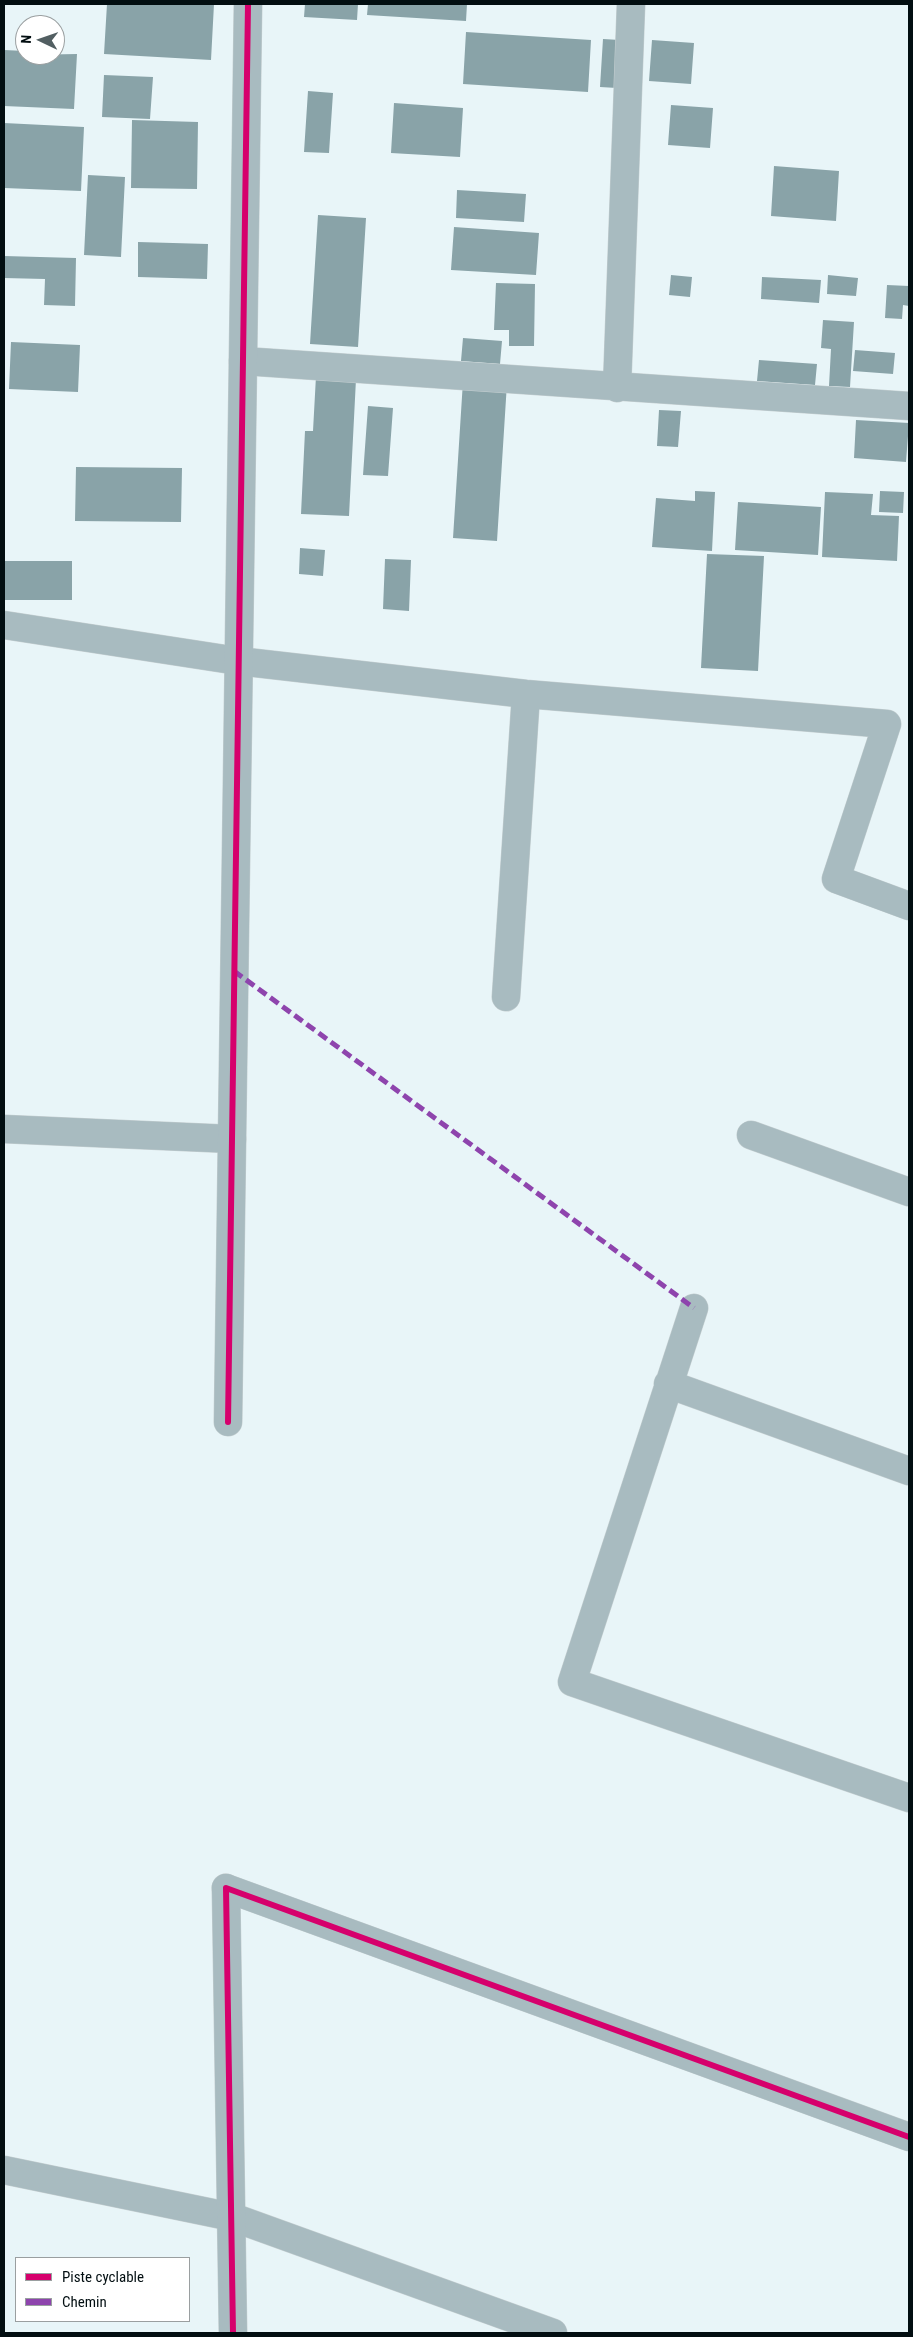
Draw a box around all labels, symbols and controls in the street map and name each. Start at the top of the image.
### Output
north arrow [15,15,65,65]
text: N [18,35,34,44]
legend [15,2257,190,2322]
text: Piste cyclable [62,2268,144,2286]
text: Chemin [62,2293,107,2311]

